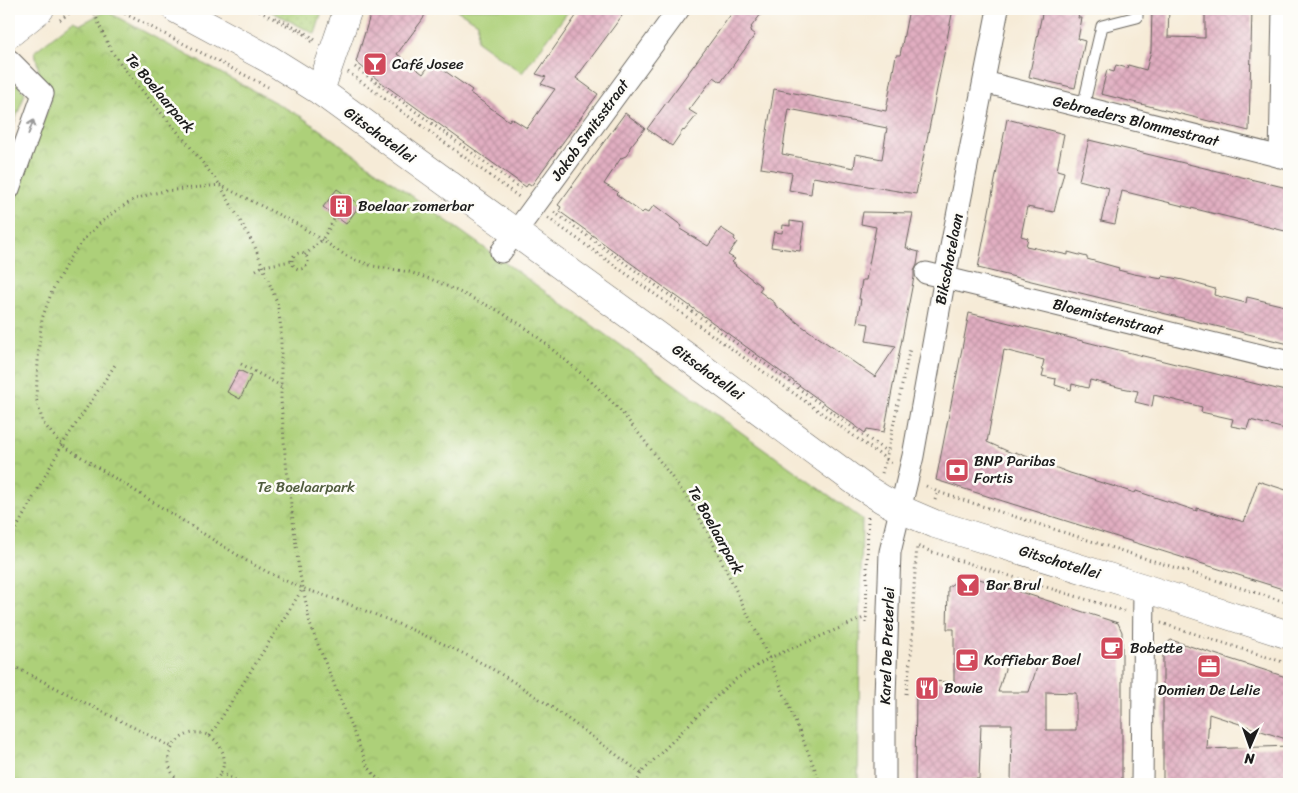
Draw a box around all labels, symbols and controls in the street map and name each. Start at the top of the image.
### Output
street label: Te Boelaarpark [119,47,202,139]
bar icon: Café Josee [362,51,388,77]
place label: Café Josee [392,51,464,77]
street label: Jakob Smitsstraat [543,73,637,187]
street label: Gebroeders Blommestraat [1050,88,1223,154]
street label: Gitschotellei [338,100,422,171]
one-way arrow [27,119,36,135]
building icon: Boelaar zomerbar [328,193,354,219]
place label: Boelaar zomerbar [358,193,474,219]
street label: Bikschotelaan [927,211,971,307]
street label: Bloemistenstraat [1050,291,1167,344]
street label: Gitschotellei [666,337,750,408]
place label: BNP Paribas Fortis [974,448,1056,491]
bank icon: BNP Paribas Fortis [944,457,970,483]
park label: Te Boelaarpark [257,474,355,500]
street label: Te Boelaarpark [681,481,751,579]
street label: Gitschotellei [1016,537,1105,587]
bar icon: Bar Brul [955,572,981,598]
place label: Bar Brul [986,572,1042,598]
street label: Karel De Preterlei [872,586,902,705]
cafe icon: Bobette [1099,635,1125,661]
place label: Bobette [1130,635,1183,661]
cafe icon: Koffiebar Boel [954,647,980,673]
place label: Koffiebar Boel [984,647,1081,673]
office icon: Domien De Lelie [1196,653,1222,679]
restaurant icon: Bowie [914,675,940,701]
place label: Bowie [944,675,983,701]
place label: Domien De Lelie [1158,677,1261,703]
north arrow [1226,720,1276,770]
text: N [1244,746,1256,771]

